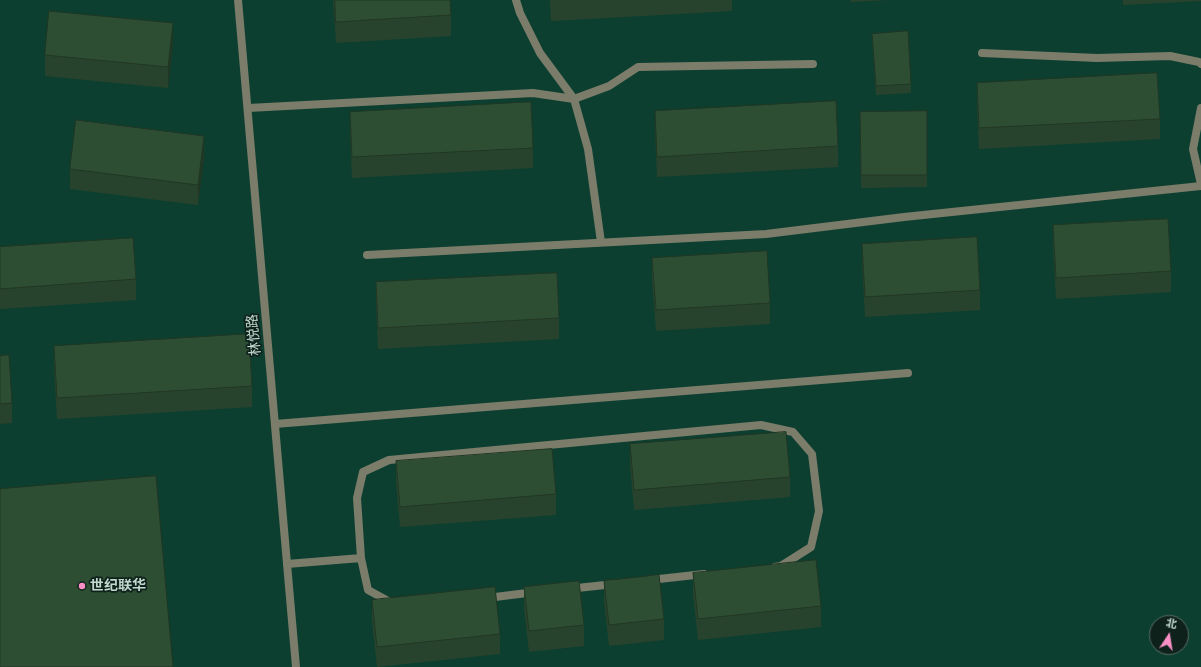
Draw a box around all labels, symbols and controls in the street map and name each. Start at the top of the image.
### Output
street label: 林悦路 [244,313,264,357]
place label: 世纪联华 [90,578,146,594]
marker: 世纪联华 [77,581,87,591]
north arrow [1149,615,1189,655]
text: 北 [1165,616,1178,631]

